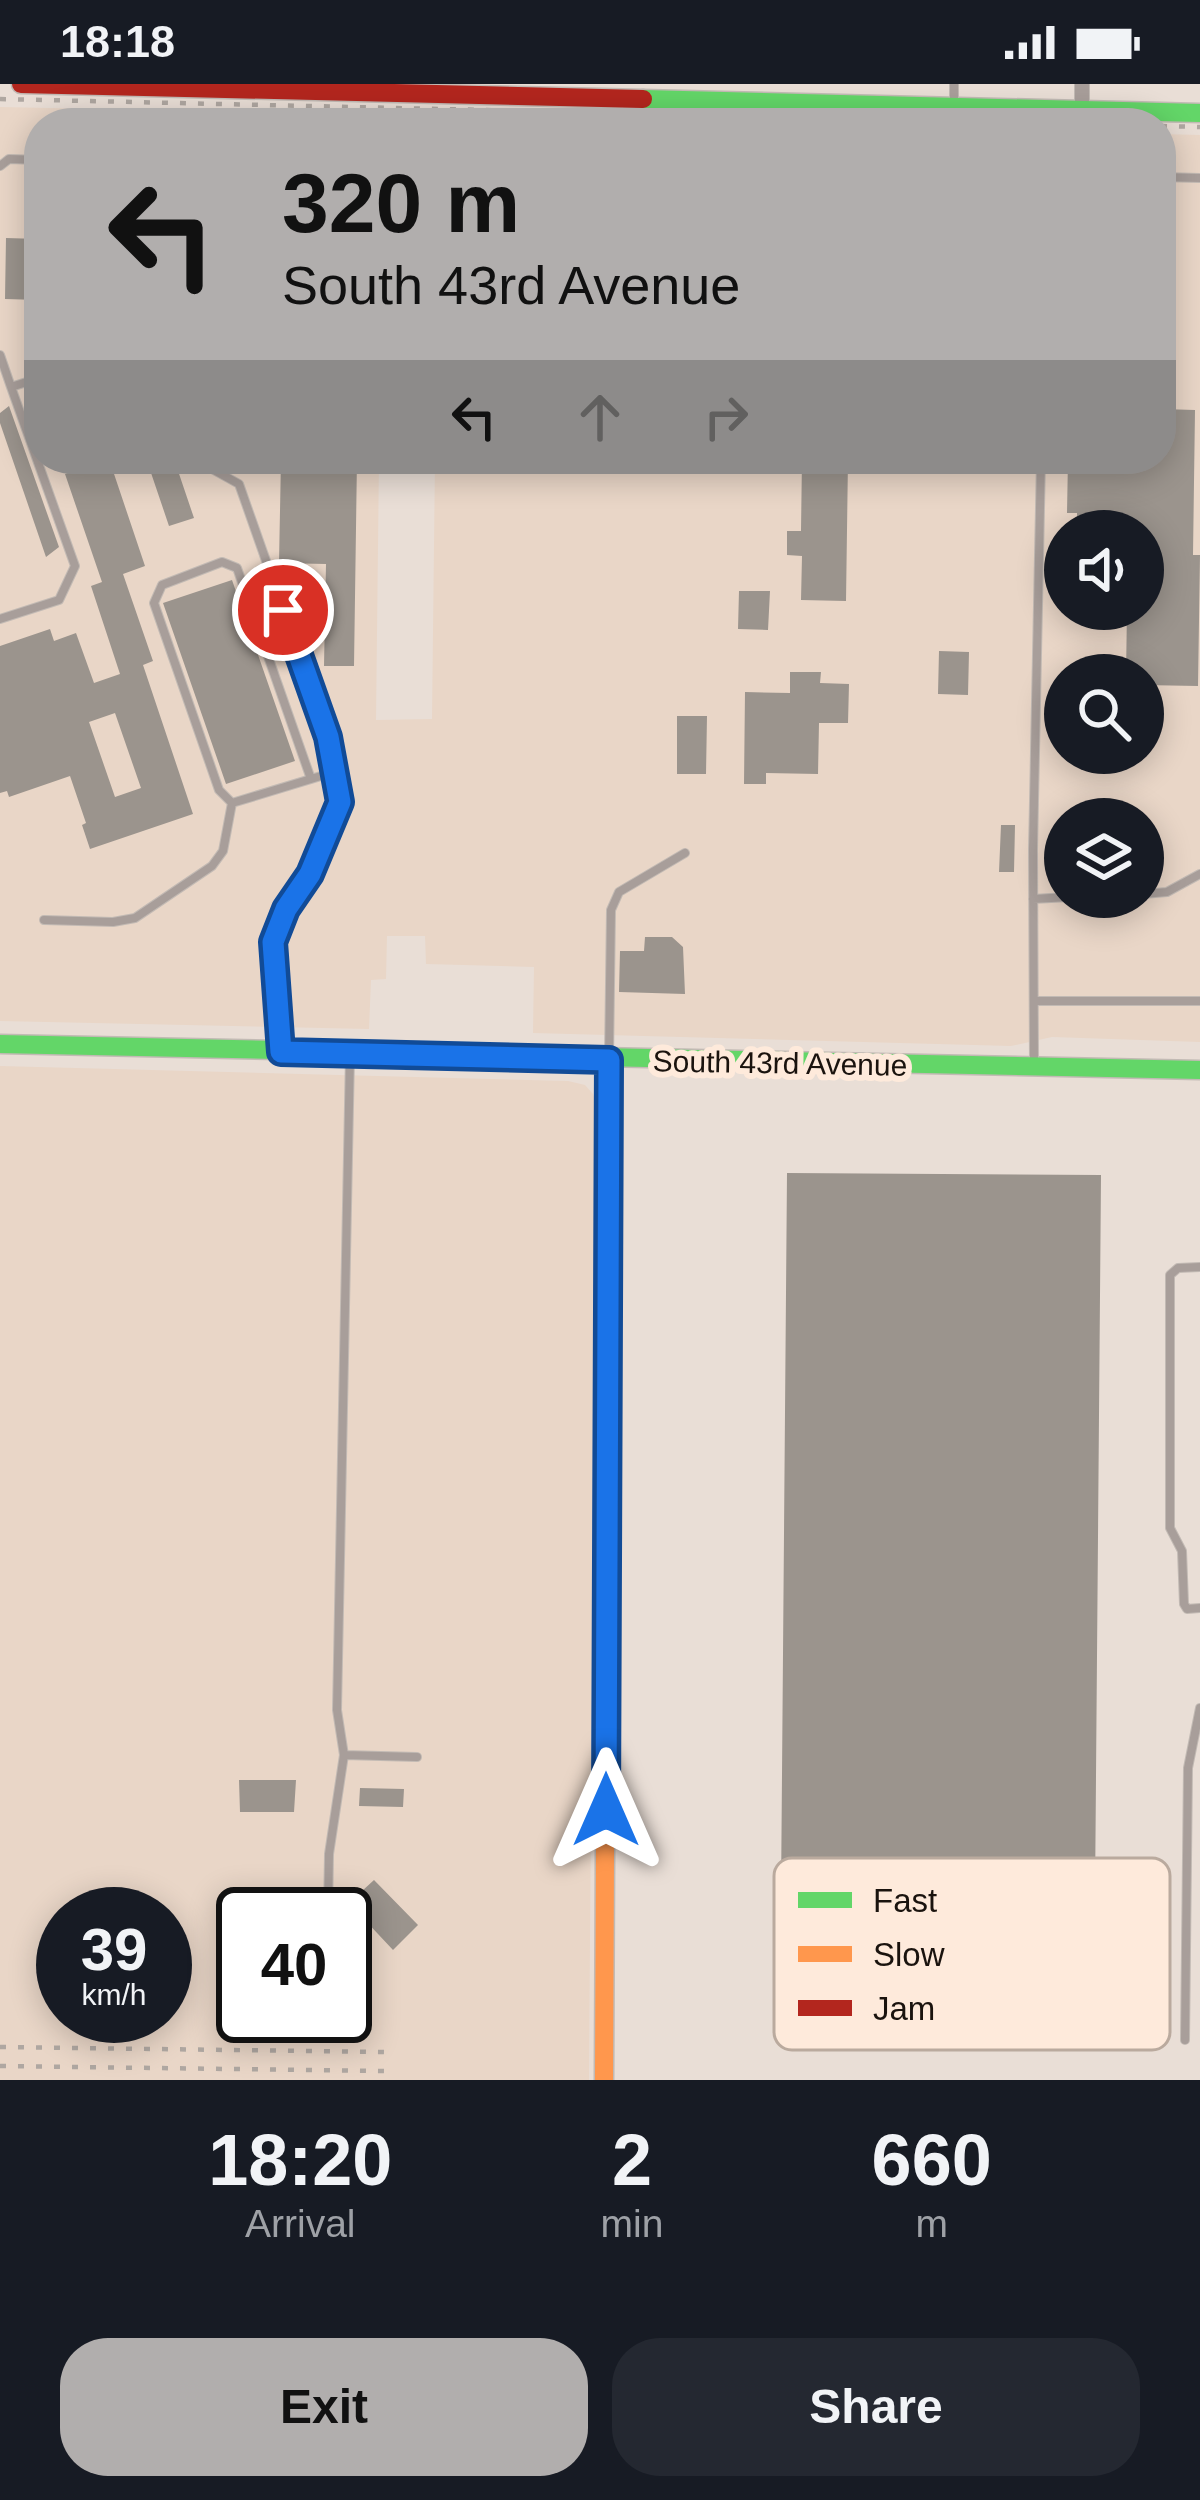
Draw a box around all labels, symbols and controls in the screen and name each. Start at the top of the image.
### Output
text: 18:18 [60,16,175,67]
icon: left [84,156,240,312]
text: 320 m [282,156,520,250]
text: South 43rd Avenue [282,255,740,315]
icon: left [441,384,507,450]
icon: ahead [567,384,633,450]
icon: right [693,384,759,450]
map controls [1044,510,1164,918]
button: sound [1044,510,1164,630]
pin [232,559,334,661]
icon: arrive [250,577,316,643]
button: search [1044,654,1164,774]
button: layers [1044,798,1164,918]
street label: South 43rd Avenue [652,1044,908,1082]
position arrow [543,1747,669,1873]
legend [774,1858,1170,2050]
text: Fast [873,1882,937,1919]
speed limit sign: 40 [216,1887,372,2043]
text: 39 [81,1916,147,1983]
text: Slow [873,1936,945,1973]
text: km/h [81,1978,147,2011]
text: Jam [873,1990,935,2027]
text: 18:20 [208,2120,392,2200]
text: 2 [612,2120,652,2200]
text: 660 [872,2120,992,2200]
text: Arrival [245,2202,356,2245]
text: min [601,2202,663,2245]
text: m [915,2202,948,2245]
button: Exit [60,2338,588,2476]
button: Share [612,2338,1140,2476]

